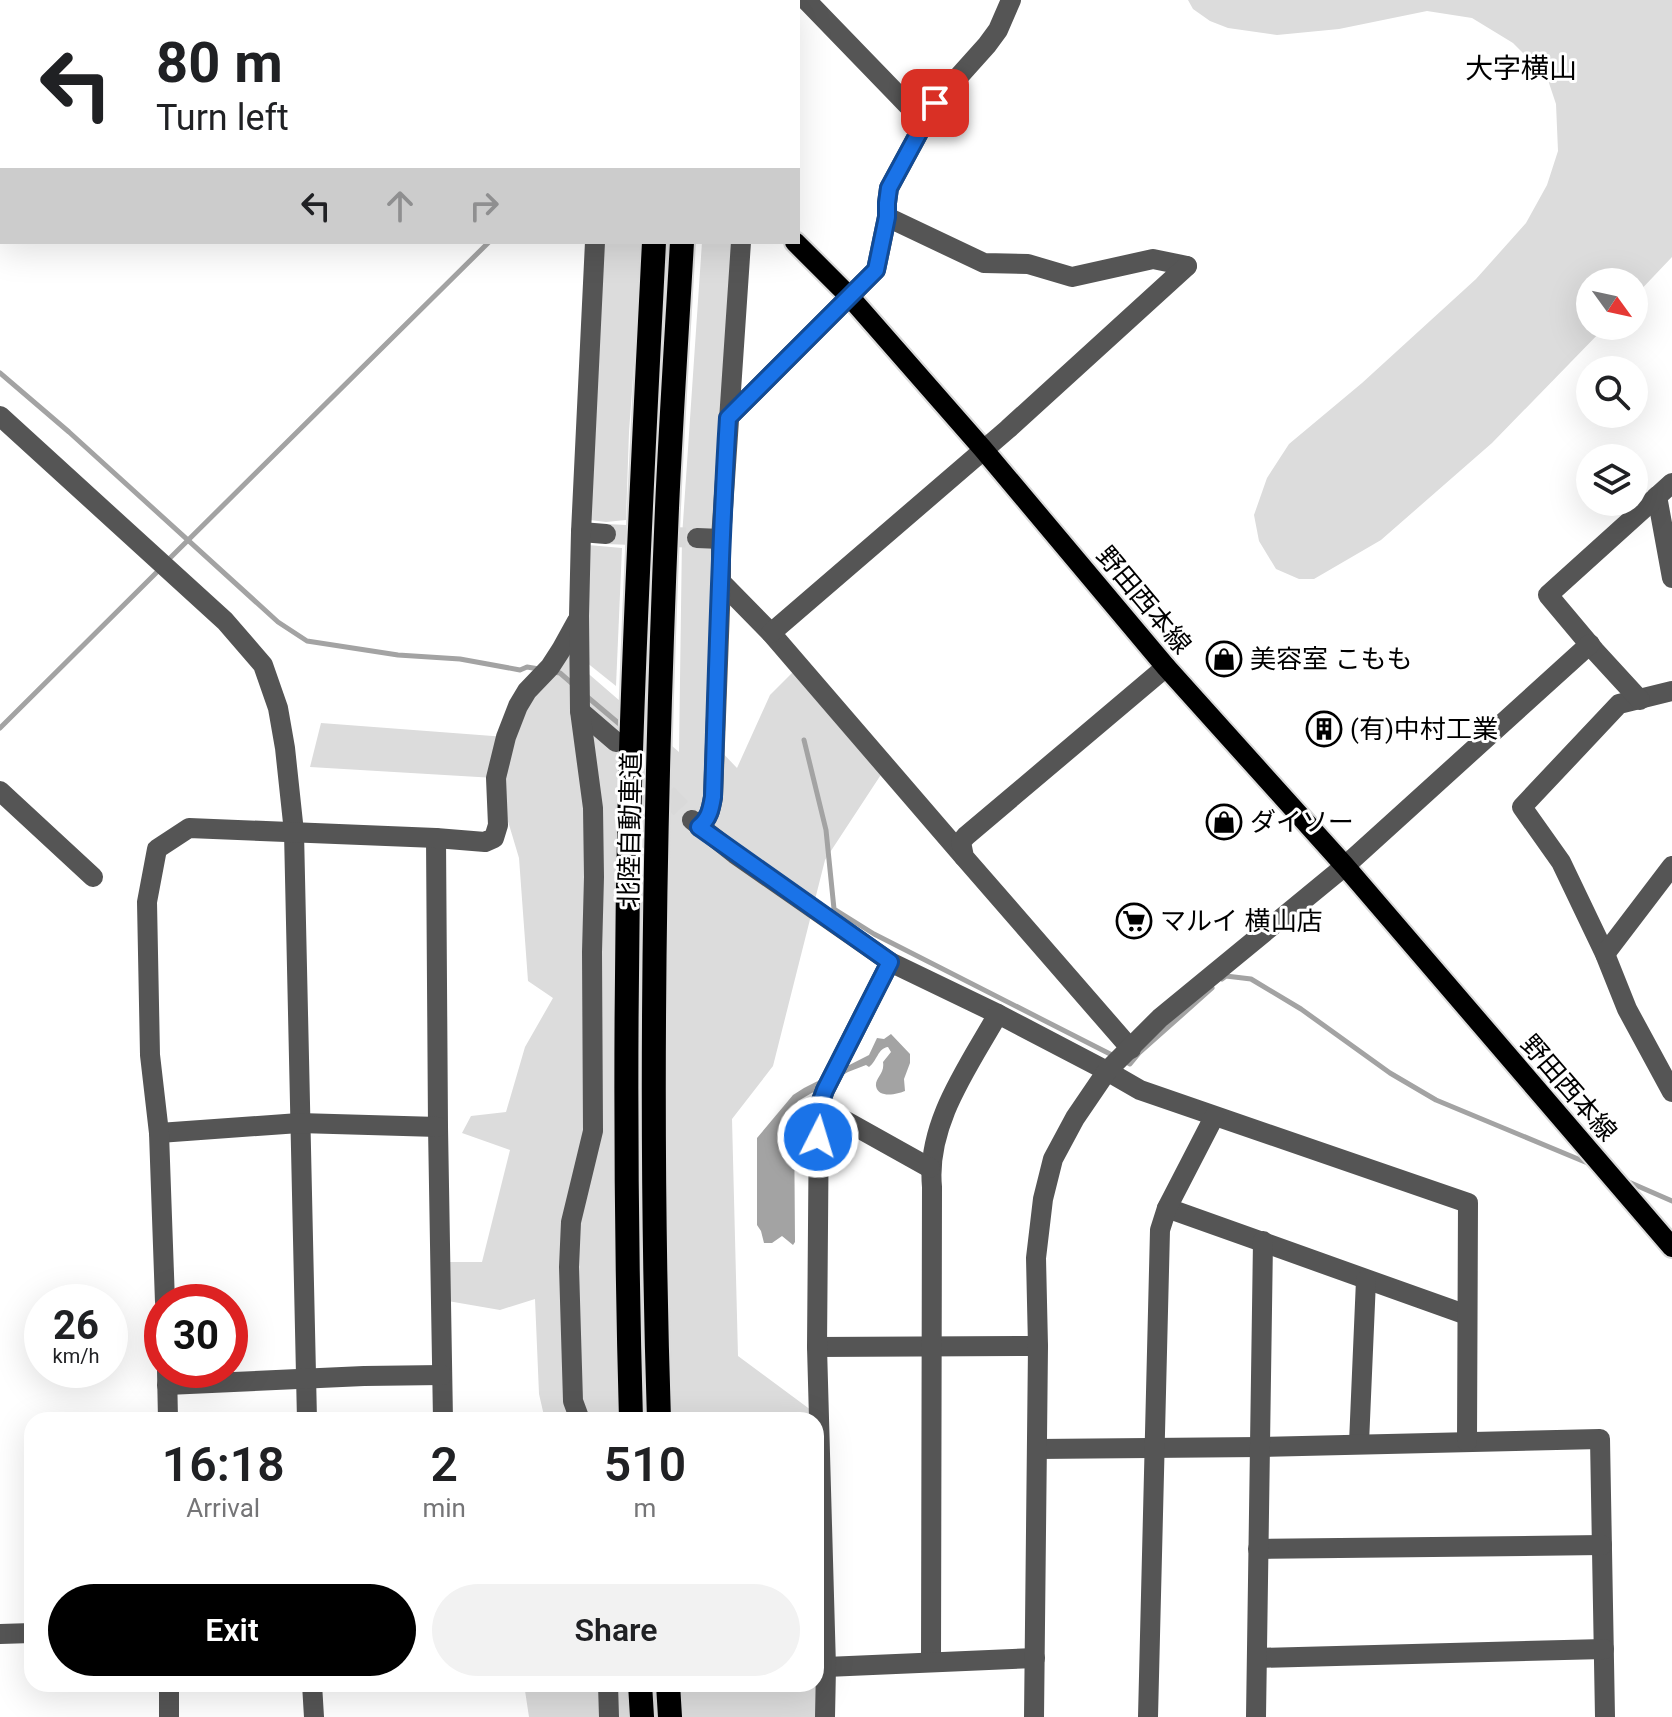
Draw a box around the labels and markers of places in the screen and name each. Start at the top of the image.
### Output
pin [901,69,969,137]
shop icon: 美容室 こもも [1205,640,1243,678]
place label: 美容室 こもも [1250,644,1412,674]
building icon: (有)中村工業 [1305,710,1343,748]
place label: (有)中村工業 [1350,714,1498,744]
shop icon: ダイソー [1205,803,1243,841]
place label: ダイソー [1250,807,1354,837]
supermarket icon: マルイ 横山店 [1115,902,1153,940]
place label: マルイ 横山店 [1160,906,1322,936]

